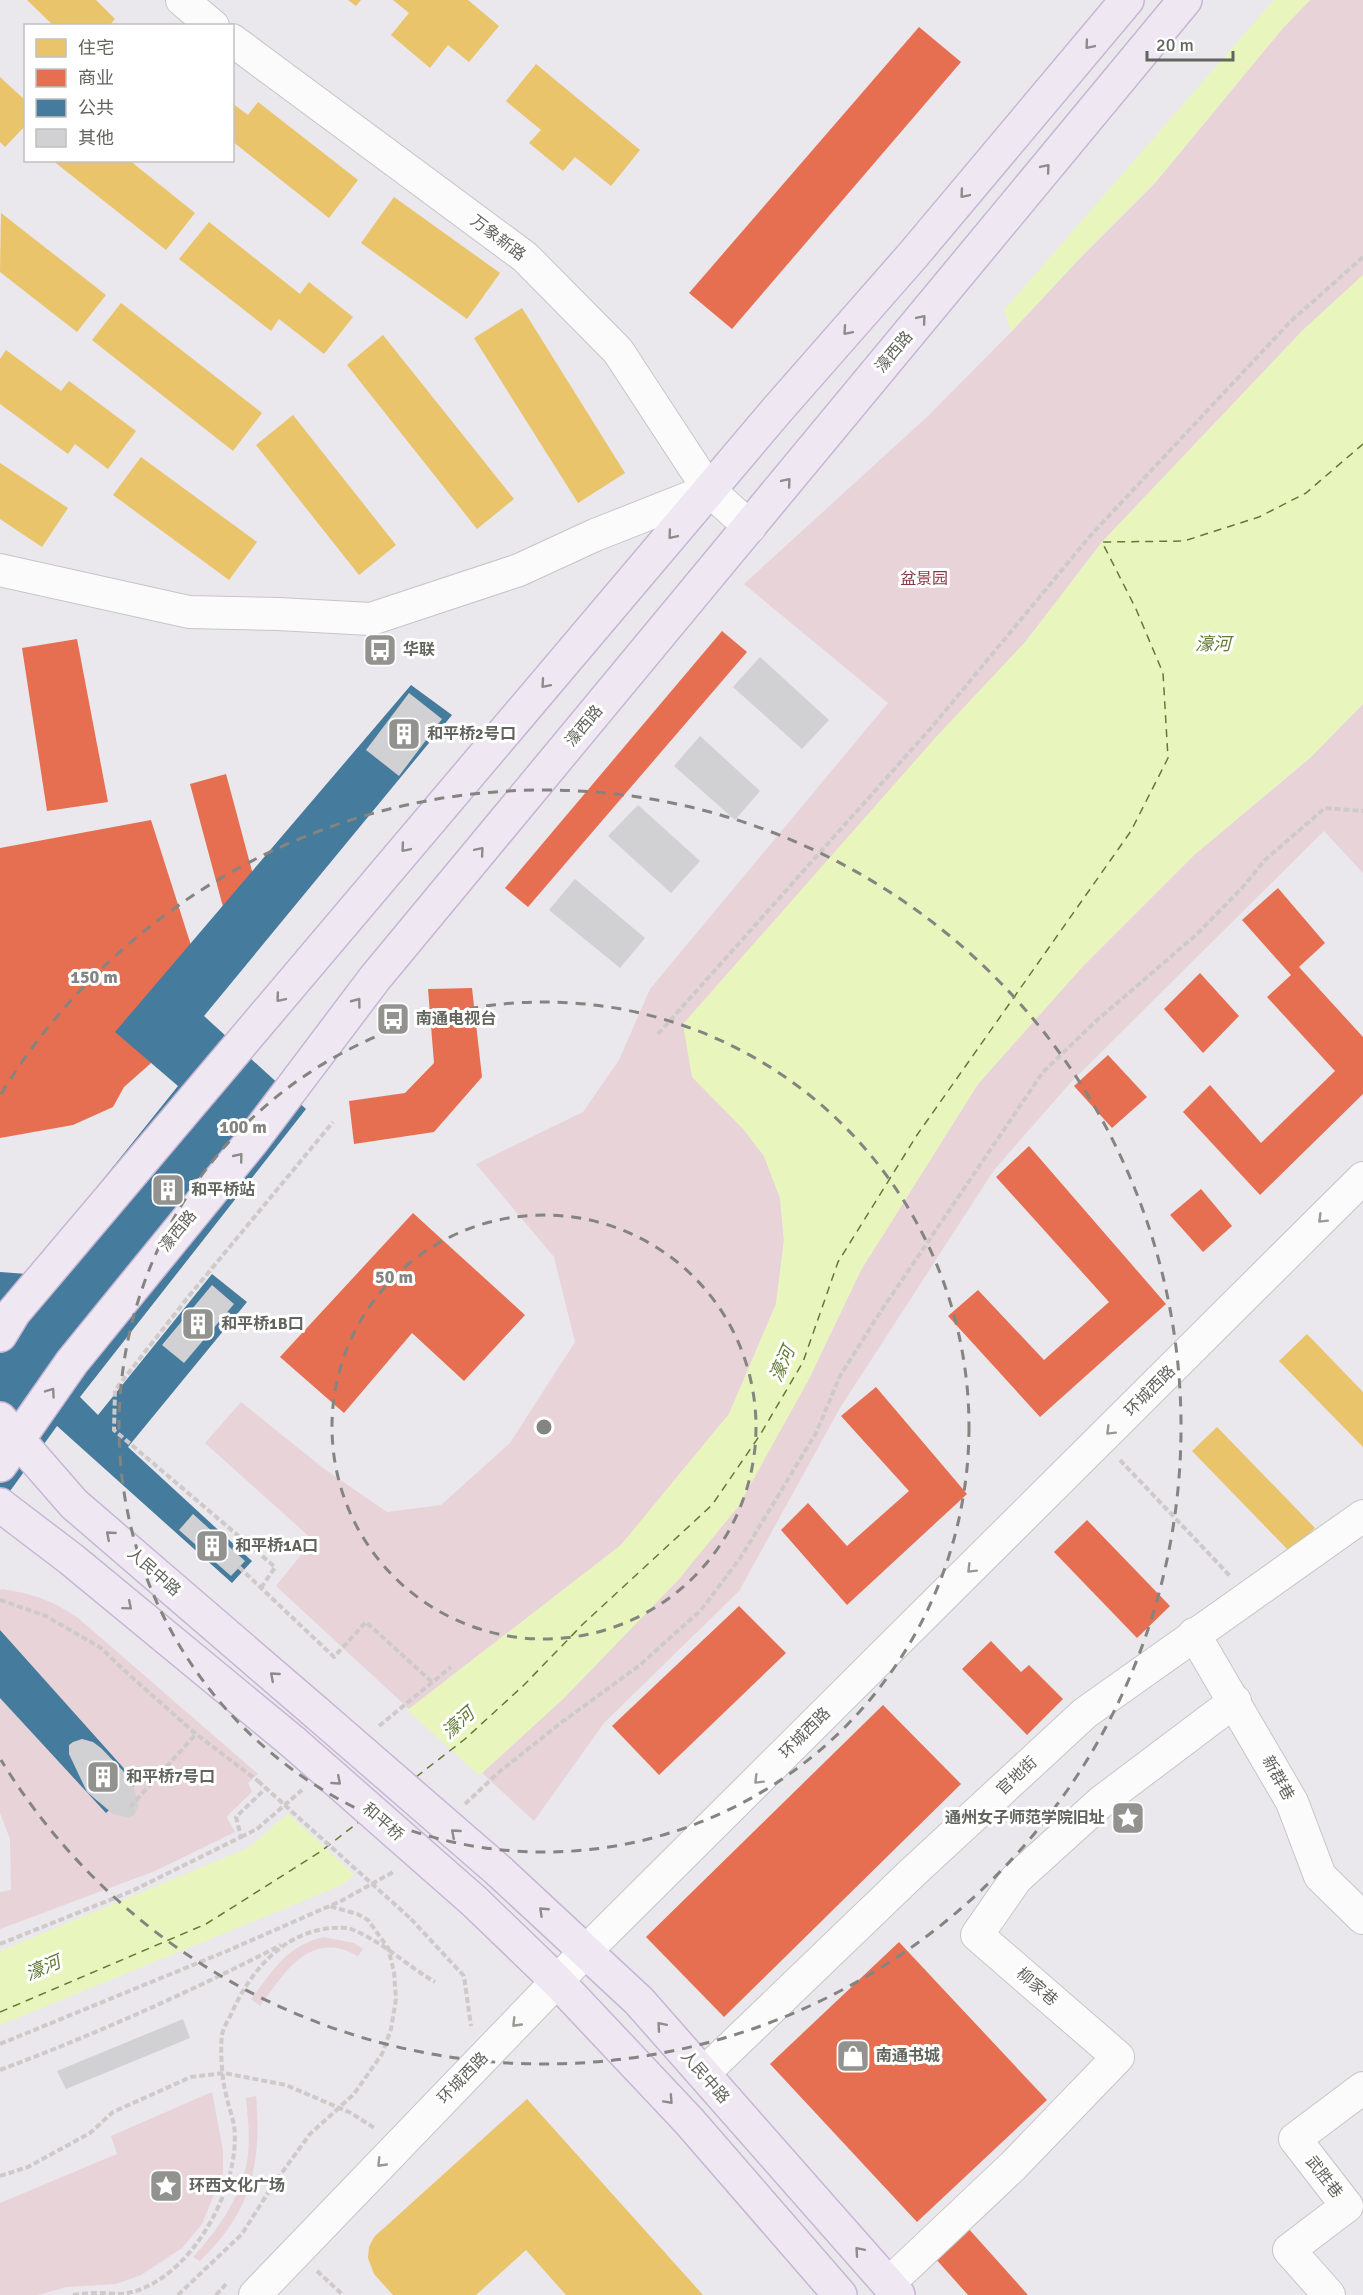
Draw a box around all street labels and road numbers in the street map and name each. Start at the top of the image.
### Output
street label: 万象新路 [466,211,530,265]
street label: 濠西路 [871,327,917,377]
street label: 濠西路 [561,701,607,751]
street label: 濠西路 [155,1206,201,1256]
street label: 环城西路 [1120,1361,1180,1421]
street label: 人民中路 [123,1543,185,1601]
street label: 环城西路 [775,1703,835,1763]
street label: 官地街 [993,1752,1041,1800]
street label: 新群巷 [1258,1752,1298,1804]
street label: 和平桥 [358,1799,408,1845]
street label: 柳家巷 [1012,1964,1062,2010]
street label: 人民中路 [676,2046,734,2108]
street label: 环城西路 [434,2048,492,2108]
street label: 武胜巷 [1301,2152,1347,2202]

